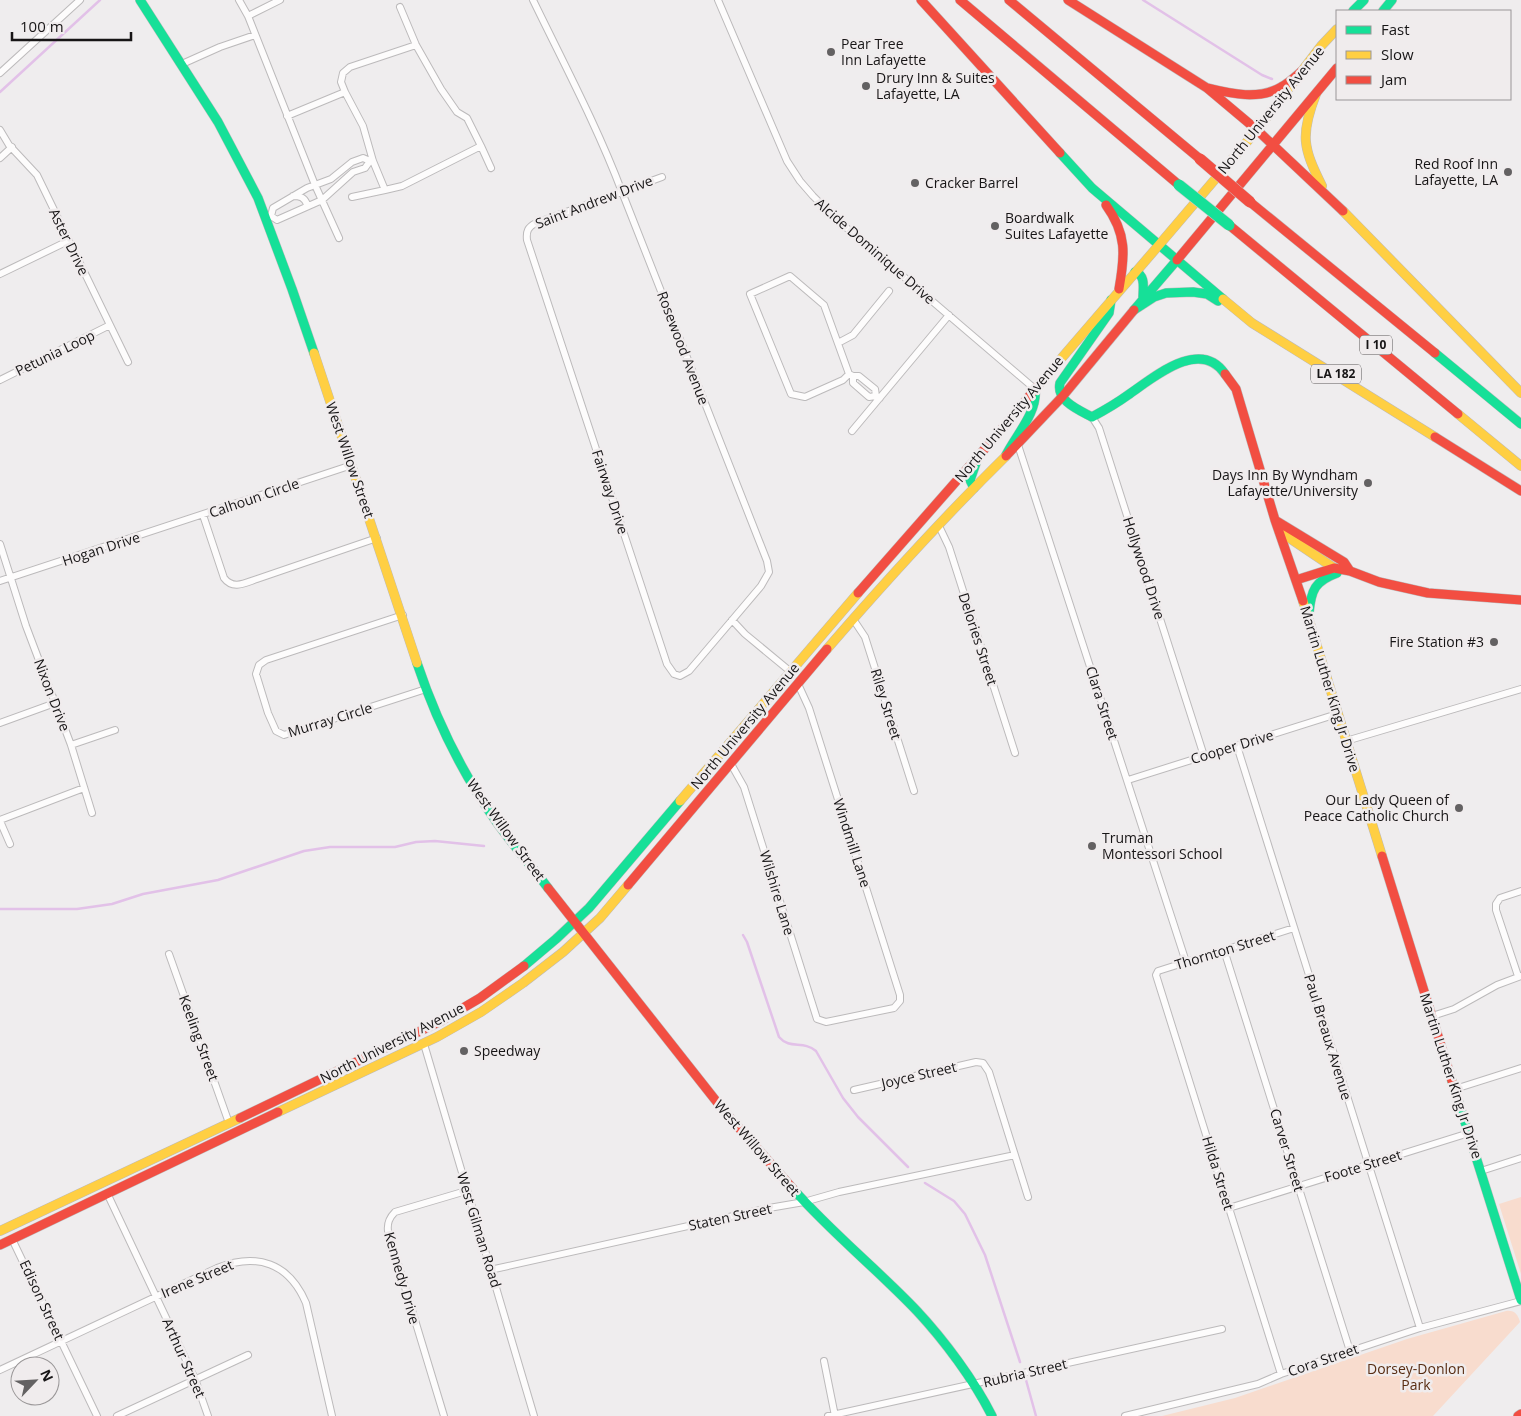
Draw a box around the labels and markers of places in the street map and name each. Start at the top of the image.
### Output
place label: Pear Tree Inn Lafayette [841,34,926,69]
marker: Pear Tree Inn Lafayette [825,46,837,58]
place label: Drury Inn & Suites Lafayette, LA [876,68,995,103]
marker: Drury Inn & Suites Lafayette, LA [860,80,872,92]
place label: Red Roof Inn Lafayette, LA [1414,154,1498,189]
marker: Red Roof Inn Lafayette, LA [1502,166,1514,178]
place label: Cracker Barrel [925,173,1018,192]
marker: Cracker Barrel [909,177,921,189]
place label: Boardwalk Suites Lafayette [1005,208,1108,243]
marker: Boardwalk Suites Lafayette [989,220,1001,232]
place label: Days Inn By Wyndham Lafayette/University [1212,465,1359,500]
marker: Days Inn By Wyndham Lafayette/University [1362,477,1374,489]
place label: Fire Station #3 [1389,632,1484,651]
marker: Fire Station #3 [1488,636,1500,648]
place label: Our Lady Queen of Peace Catholic Church [1304,790,1450,825]
marker: Our Lady Queen of Peace Catholic Church [1453,802,1465,814]
place label: Truman Montessori School [1102,828,1222,863]
marker: Truman Montessori School [1086,840,1098,852]
place label: Speedway [474,1041,541,1060]
marker: Speedway [458,1045,470,1057]

